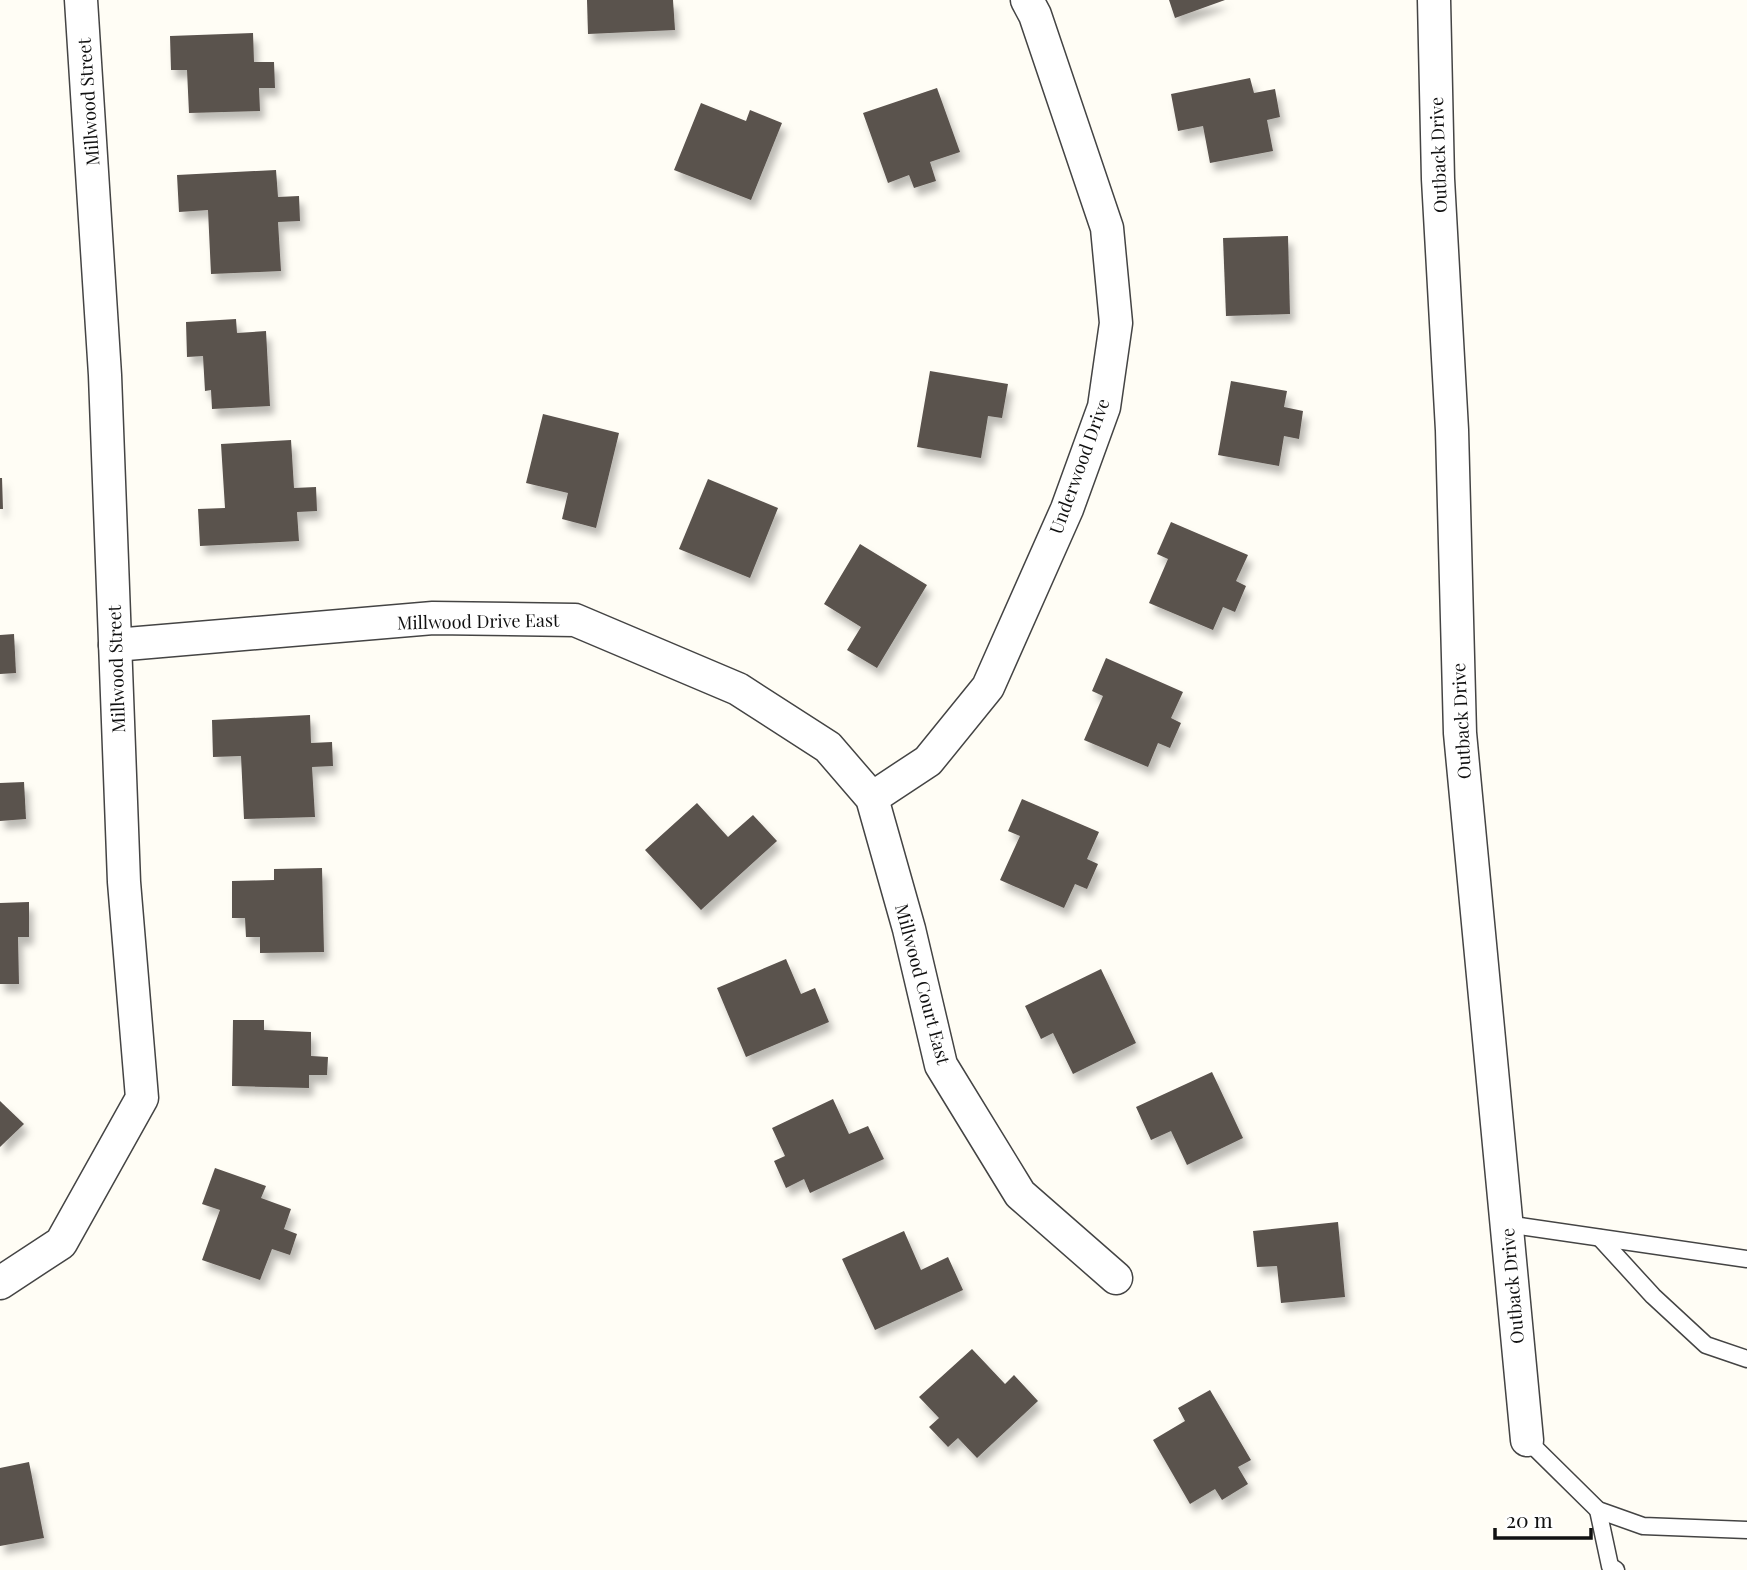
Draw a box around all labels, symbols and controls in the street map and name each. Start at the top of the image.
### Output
street label: Millwood Street [72,37,104,167]
street label: Outback Drive [1424,96,1452,214]
street label: Underwood Drive [1043,395,1115,537]
street label: Millwood Street [102,604,130,733]
street label: Millwood Drive East [397,608,560,634]
street label: Outback Drive [1446,662,1476,780]
street label: Millwood Court East [890,901,956,1068]
street label: Outback Drive [1495,1227,1529,1345]
scale bar [1495,1496,1591,1540]
text: 20 m [1506,1505,1553,1533]

